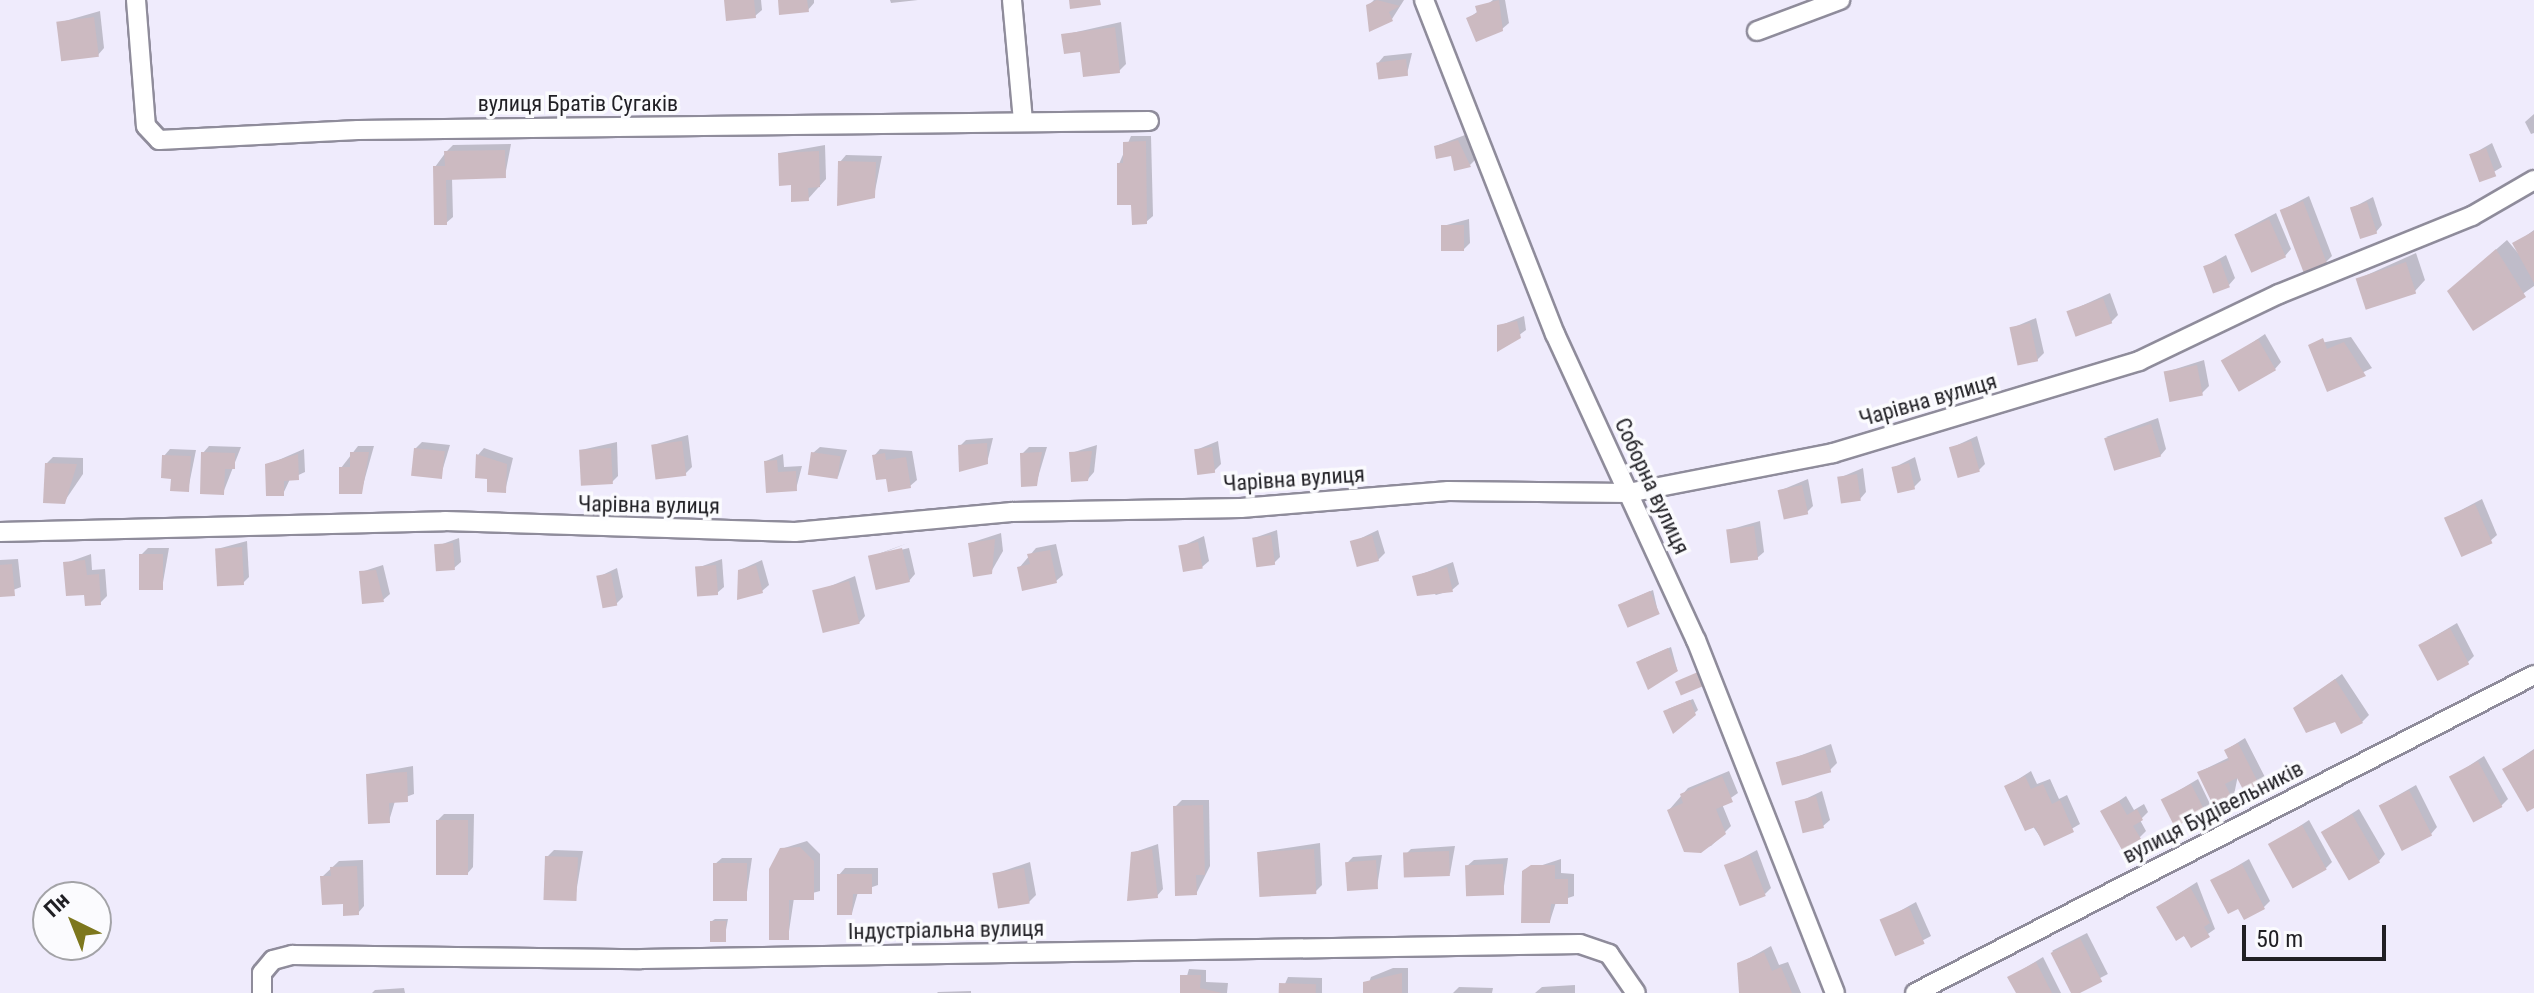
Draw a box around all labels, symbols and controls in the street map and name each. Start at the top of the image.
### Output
street label: вулиця Братів Сугаків [478,91,678,117]
street label: Чарівна вулиця [1856,368,2000,432]
street label: Соборна вулиця [1609,414,1695,558]
street label: Чарівна вулиця [1222,461,1366,497]
street label: Чарівна вулиця [578,491,720,519]
street label: вулиця Будівельників [2118,755,2308,869]
north arrow [32,881,112,961]
text: Пн [39,887,74,922]
scale bar [2246,909,2390,959]
street label: Індустріальна вулиця [848,915,1044,945]
text: 50 m [2256,925,2303,953]

